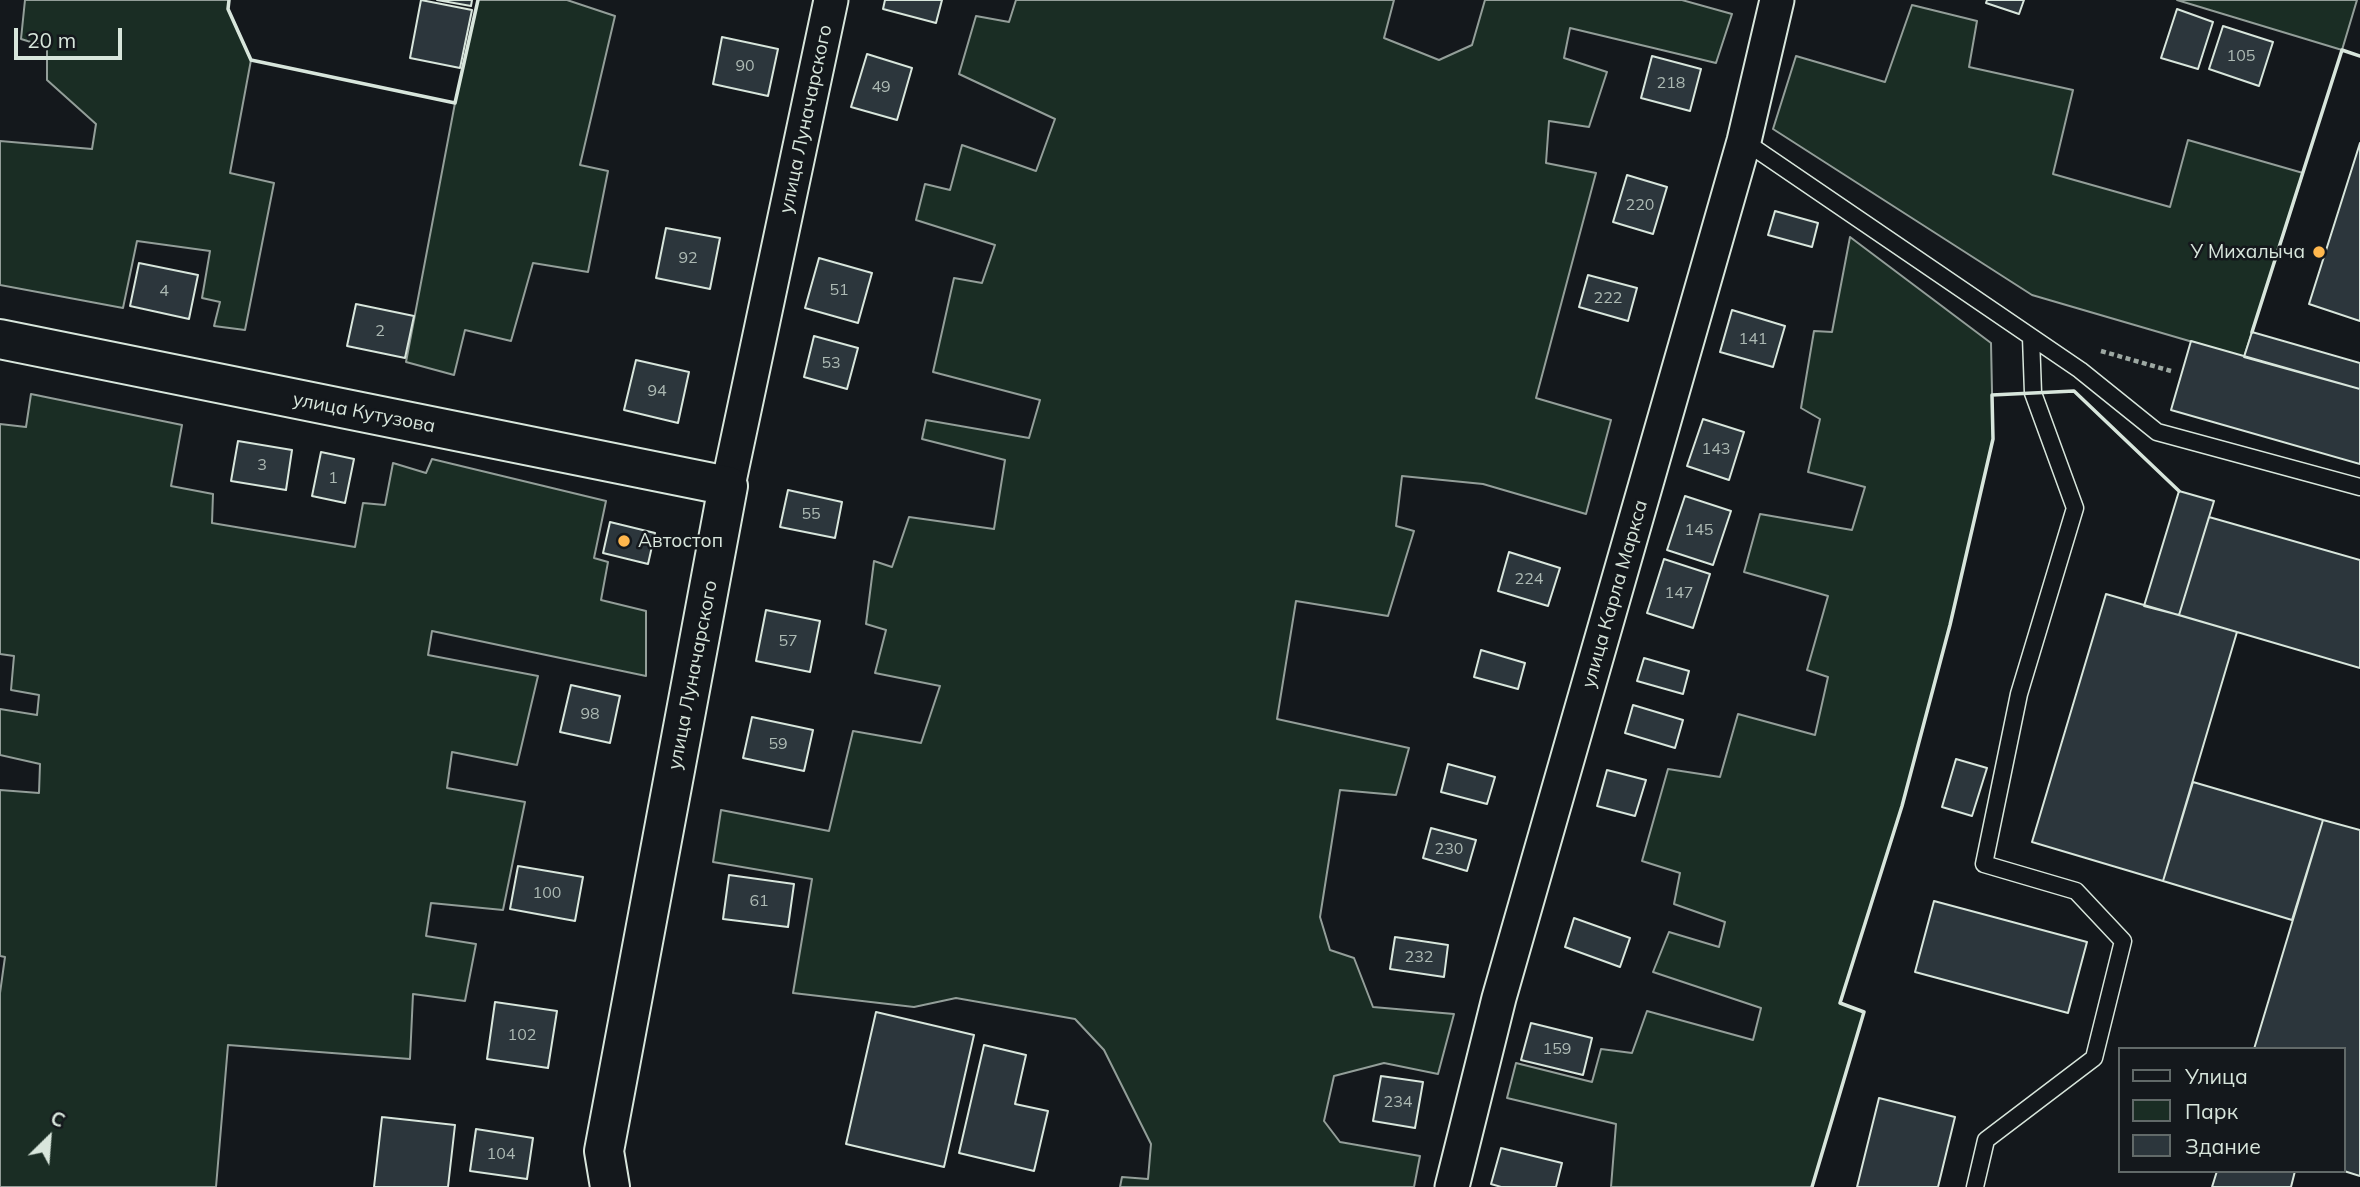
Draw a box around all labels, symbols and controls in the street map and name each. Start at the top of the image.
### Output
scale bar [18,14,126,58]
street label: улица Луначарского [775,23,837,215]
text: 20 m [27,27,76,53]
house number: 105 [2227,46,2255,66]
house number: 90 [735,56,755,76]
house number: 218 [1657,73,1685,93]
house number: 49 [871,77,891,97]
house number: 220 [1626,195,1654,215]
place label: У Михалыча [2190,241,2305,263]
marker: У Михалыча [2311,244,2327,260]
house number: 92 [678,248,698,268]
house number: 51 [829,280,849,300]
house number: 4 [159,281,169,301]
house number: 222 [1594,288,1622,308]
house number: 2 [375,321,385,341]
house number: 141 [1739,329,1767,349]
house number: 53 [821,353,841,373]
house number: 94 [647,381,667,401]
street label: улица Кутузова [291,388,437,438]
house number: 143 [1702,439,1730,459]
house number: 3 [257,455,267,475]
house number: 1 [328,468,338,488]
street label: улица Карла Маркса [1577,497,1653,691]
house number: 55 [801,504,821,524]
house number: 145 [1685,520,1713,540]
place label: Автостоп [638,530,723,552]
marker: Автостоп [616,533,632,549]
house number: 224 [1515,569,1543,589]
street label: улица Луначарского [663,578,723,772]
house number: 147 [1665,583,1693,603]
house number: 57 [778,631,798,651]
house number: 98 [580,704,600,724]
house number: 59 [768,734,788,754]
house number: 230 [1435,839,1463,859]
house number: 100 [533,883,561,903]
house number: 61 [749,891,769,911]
house number: 232 [1405,947,1433,967]
house number: 102 [508,1025,536,1045]
house number: 159 [1543,1039,1571,1059]
legend [2118,1047,2346,1173]
text: Улица [2185,1063,2248,1089]
house number: 234 [1384,1092,1412,1112]
text: Парк [2185,1098,2238,1124]
north arrow [14,1103,84,1173]
text: С [47,1105,69,1133]
text: Здание [2185,1133,2261,1159]
house number: 104 [487,1144,515,1164]

